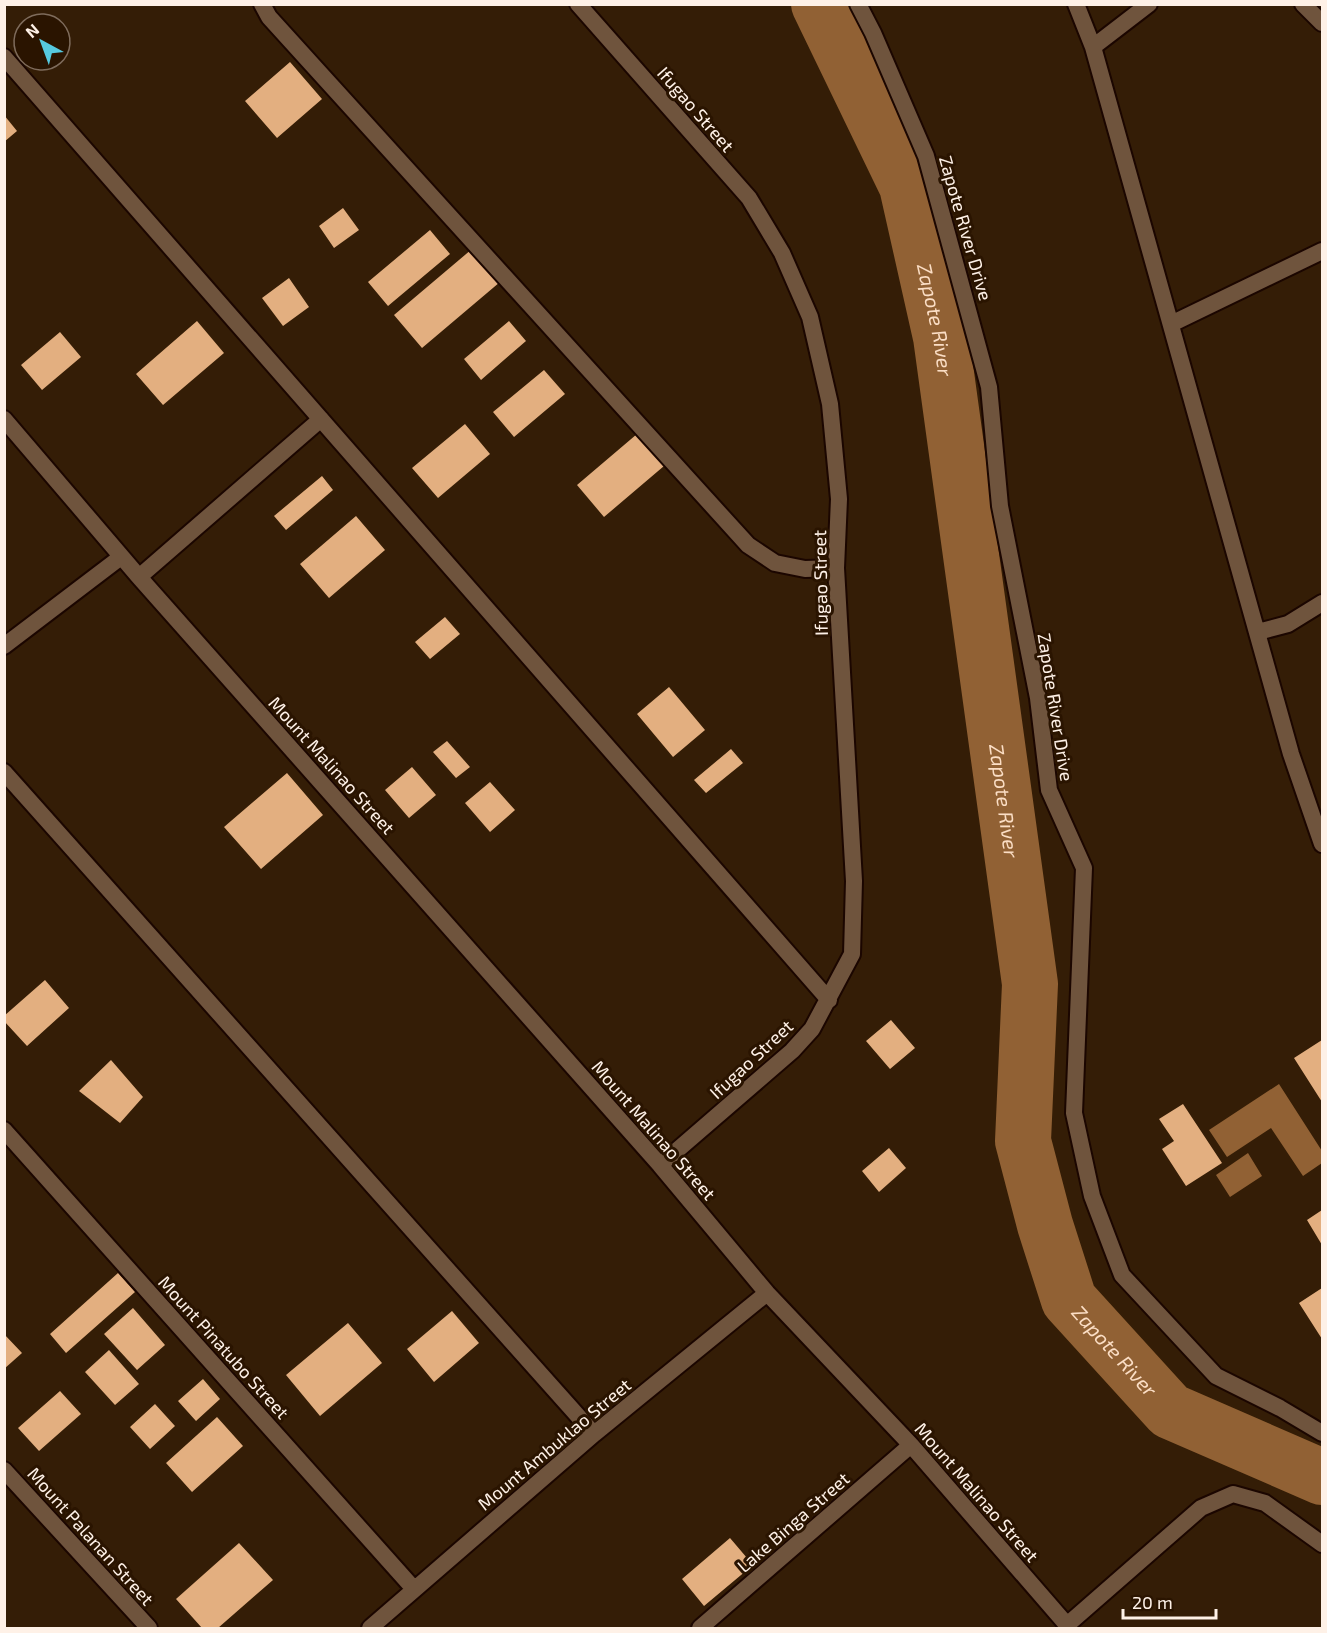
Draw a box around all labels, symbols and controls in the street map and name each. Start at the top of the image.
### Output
north arrow [12,12,72,72]
text: N [21,19,42,41]
street label: Ifugao Street [653,62,739,156]
street label: Zapote River Drive [935,153,997,303]
water label: Zapote River [913,261,958,379]
street label: Ifugao Street [808,530,832,636]
street label: Zapote River Drive [1033,631,1079,783]
street label: Mount Malinao Street [264,692,400,838]
water label: Zapote River [985,742,1025,860]
street label: Ifugao Street [705,1015,797,1103]
street label: Mount Malinao Street [587,1056,721,1204]
street label: Mount Pinatubo Street [154,1271,294,1423]
water label: Zapote River [1067,1300,1163,1402]
street label: Mount Ambuklao Street [473,1373,635,1515]
street label: Mount Malinao Street [910,1418,1044,1566]
street label: Mount Palanan Street [23,1462,159,1610]
street label: Lake Binga Street [732,1467,854,1577]
scale bar [1123,1582,1216,1620]
text: 20 m [1132,1591,1173,1613]

